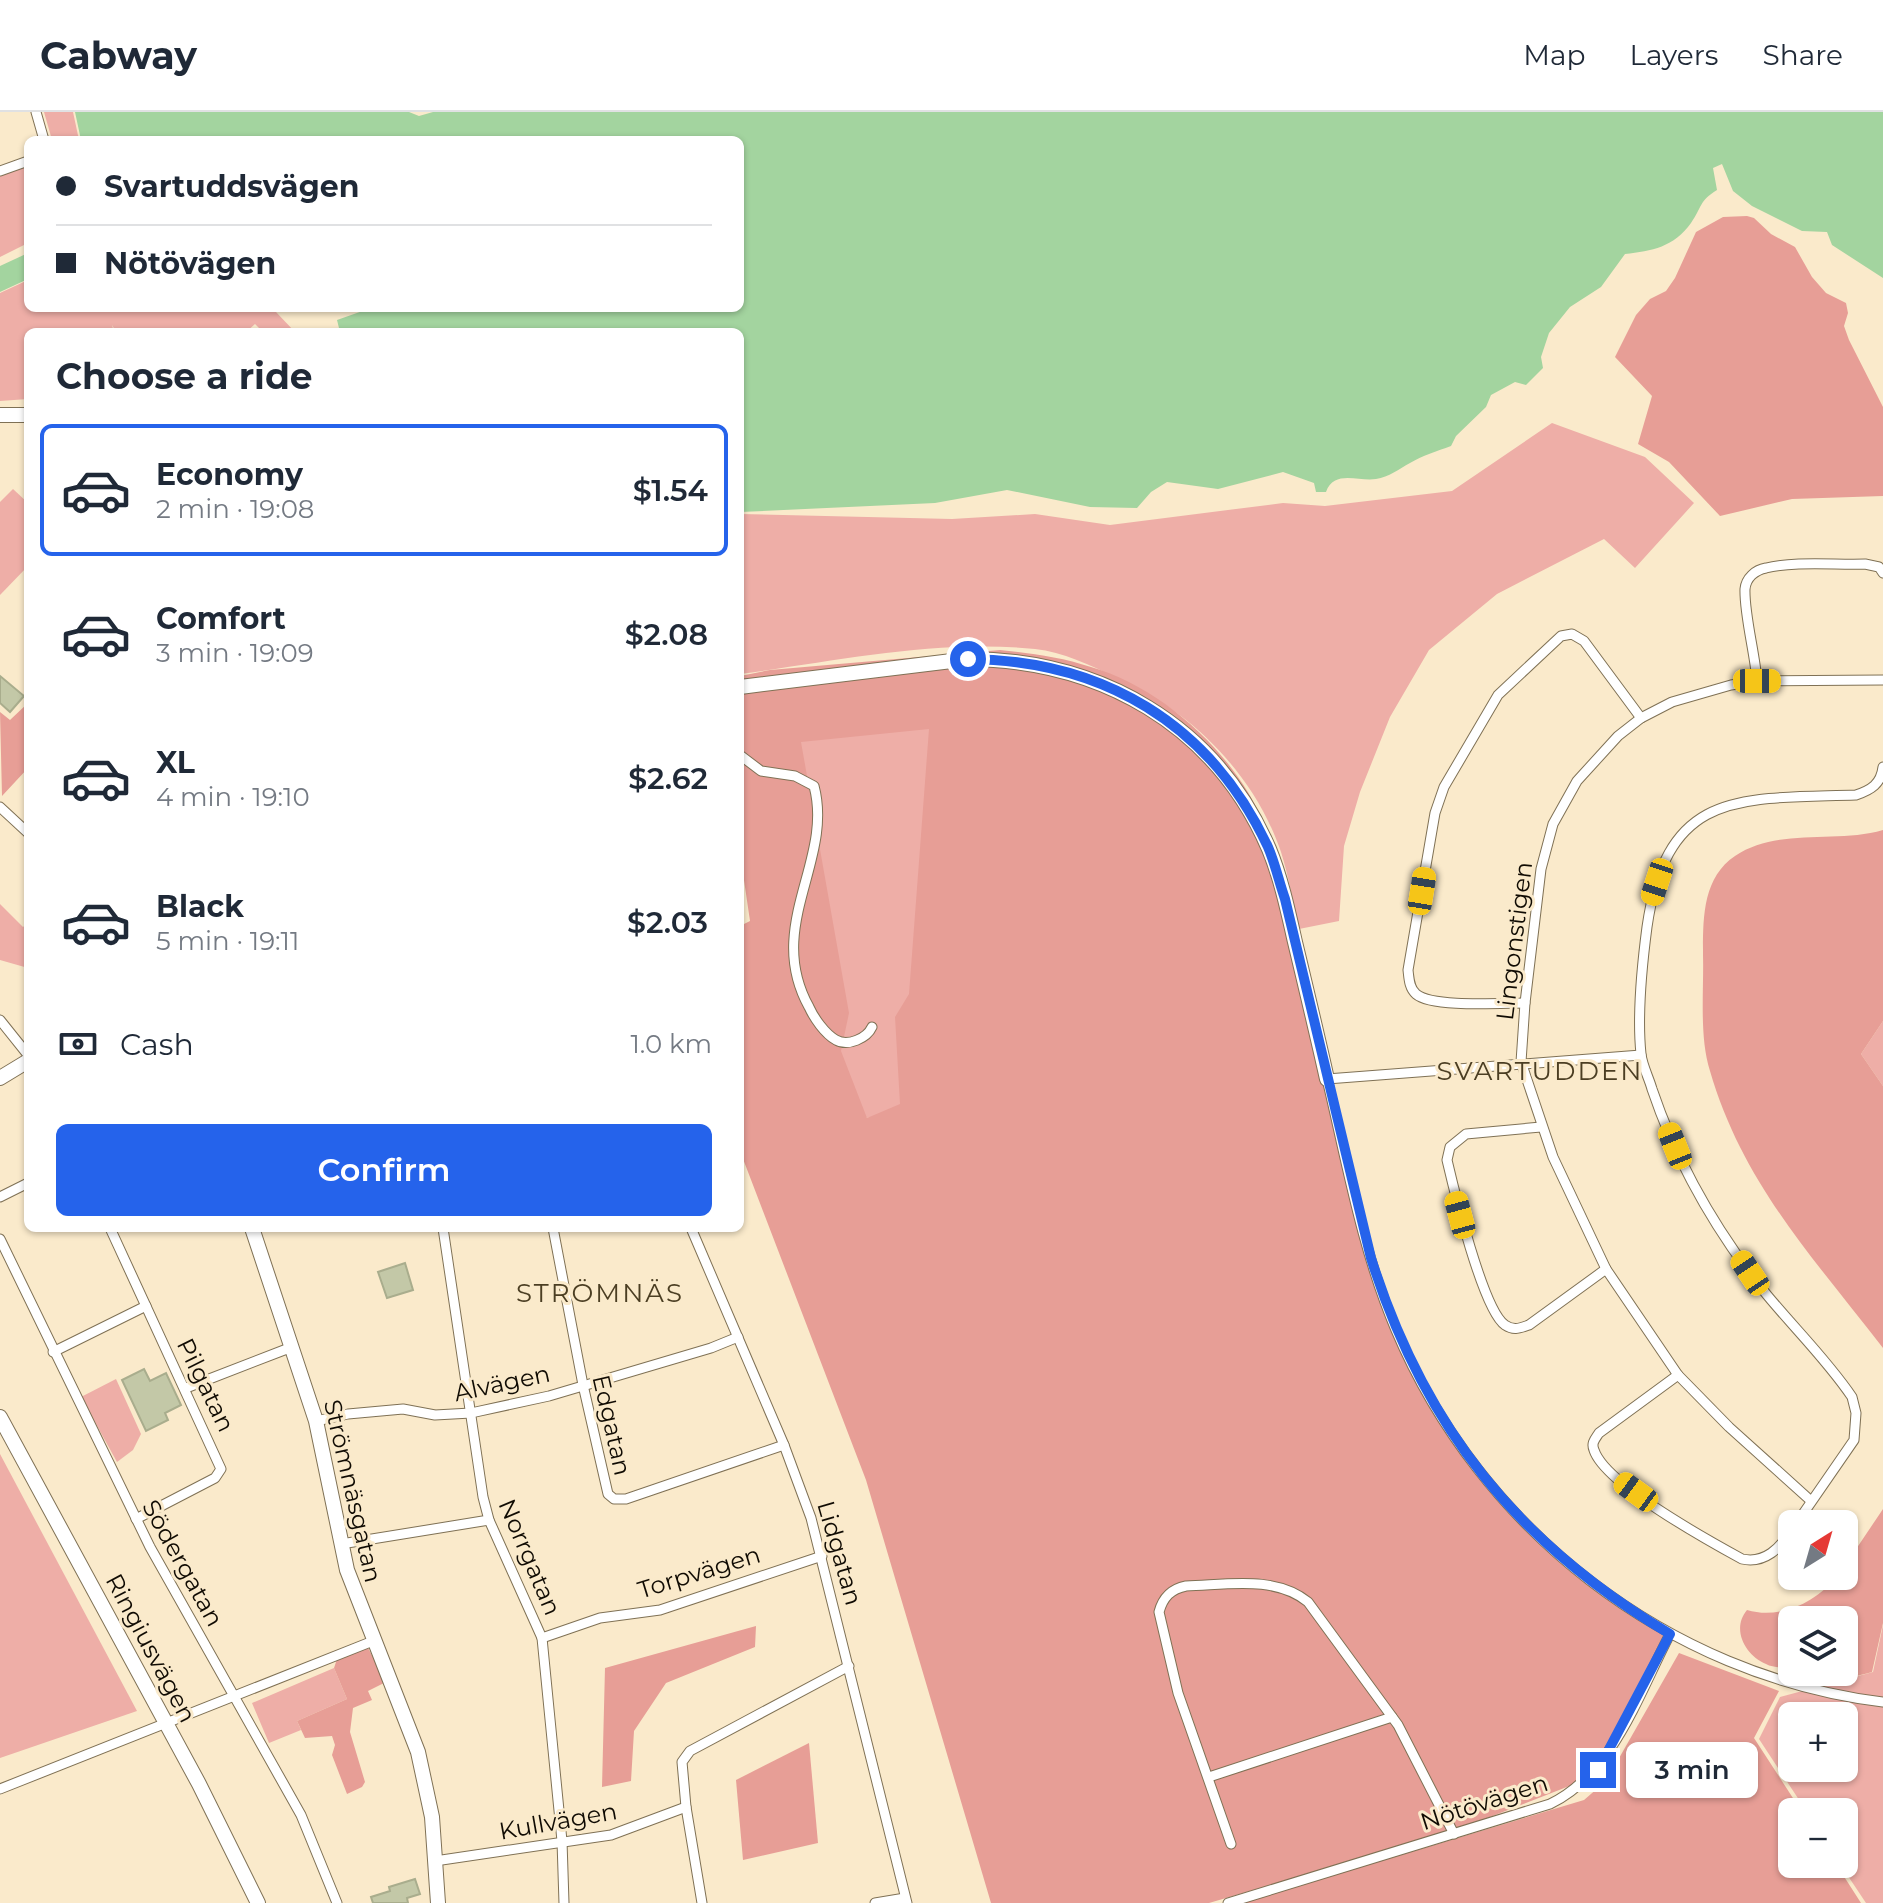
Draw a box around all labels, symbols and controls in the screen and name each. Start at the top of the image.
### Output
text: Cabway [40,32,197,79]
text: Map [1523,38,1586,72]
text: Layers [1630,38,1719,72]
text: Share [1763,38,1843,72]
text: Svartuddsvägen [104,168,359,205]
text: Nötövägen [104,245,276,282]
text: Choose a ride [56,354,313,398]
icon: car [60,454,132,526]
text: Economy [156,456,303,493]
text: $1.54 [633,472,708,509]
text: 2 min · 19:08 [156,493,314,525]
icon: car [60,598,132,670]
text: Comfort [156,600,286,637]
text: $2.08 [625,616,708,653]
text: 3 min · 19:09 [156,637,314,669]
route start [950,641,986,677]
car [1733,669,1781,693]
icon: car [60,742,132,814]
text: XL [156,744,195,781]
text: $2.62 [628,760,708,797]
text: 4 min · 19:10 [156,781,310,813]
car [1638,855,1676,909]
street label: Lingonstigen [1490,860,1538,1022]
car [1406,865,1438,917]
icon: car [60,886,132,958]
text: Black [156,888,244,925]
text: $2.03 [627,904,708,941]
text: 5 min · 19:11 [156,925,299,957]
icon: cash [56,1022,100,1066]
text: Cash [120,1026,194,1063]
text: 1.0 km [630,1028,712,1060]
district label: SVARTUDDEN [1436,1055,1644,1087]
car [1655,1119,1695,1173]
button: Confirm [56,1124,712,1216]
car [1442,1189,1478,1241]
car [1727,1246,1773,1300]
district label: STRÖMNÄS [516,1277,684,1309]
street label: Pilgatan [171,1334,241,1436]
street label: Alvägen [451,1359,553,1407]
street label: Edgatan [586,1372,638,1478]
street label: Strömnäsgatan [318,1397,388,1585]
car [1610,1468,1662,1516]
street label: Norrgatan [493,1494,567,1620]
street label: Södergatan [136,1495,230,1631]
street label: Lidgatan [811,1498,869,1608]
north arrow [1778,1510,1858,1590]
map controls [1778,1510,1858,1878]
street label: Torpvägen [634,1540,764,1604]
street label: Ringiusvägen [100,1569,202,1727]
button: layers [1778,1606,1858,1686]
button: + [1778,1702,1858,1782]
callout: 3 min [1626,1742,1758,1798]
route end [1580,1752,1616,1788]
text: 3 min [1654,1754,1730,1786]
street label: Nötövägen [1417,1768,1551,1836]
street label: Kullvägen [497,1796,619,1846]
button: − [1778,1798,1858,1878]

